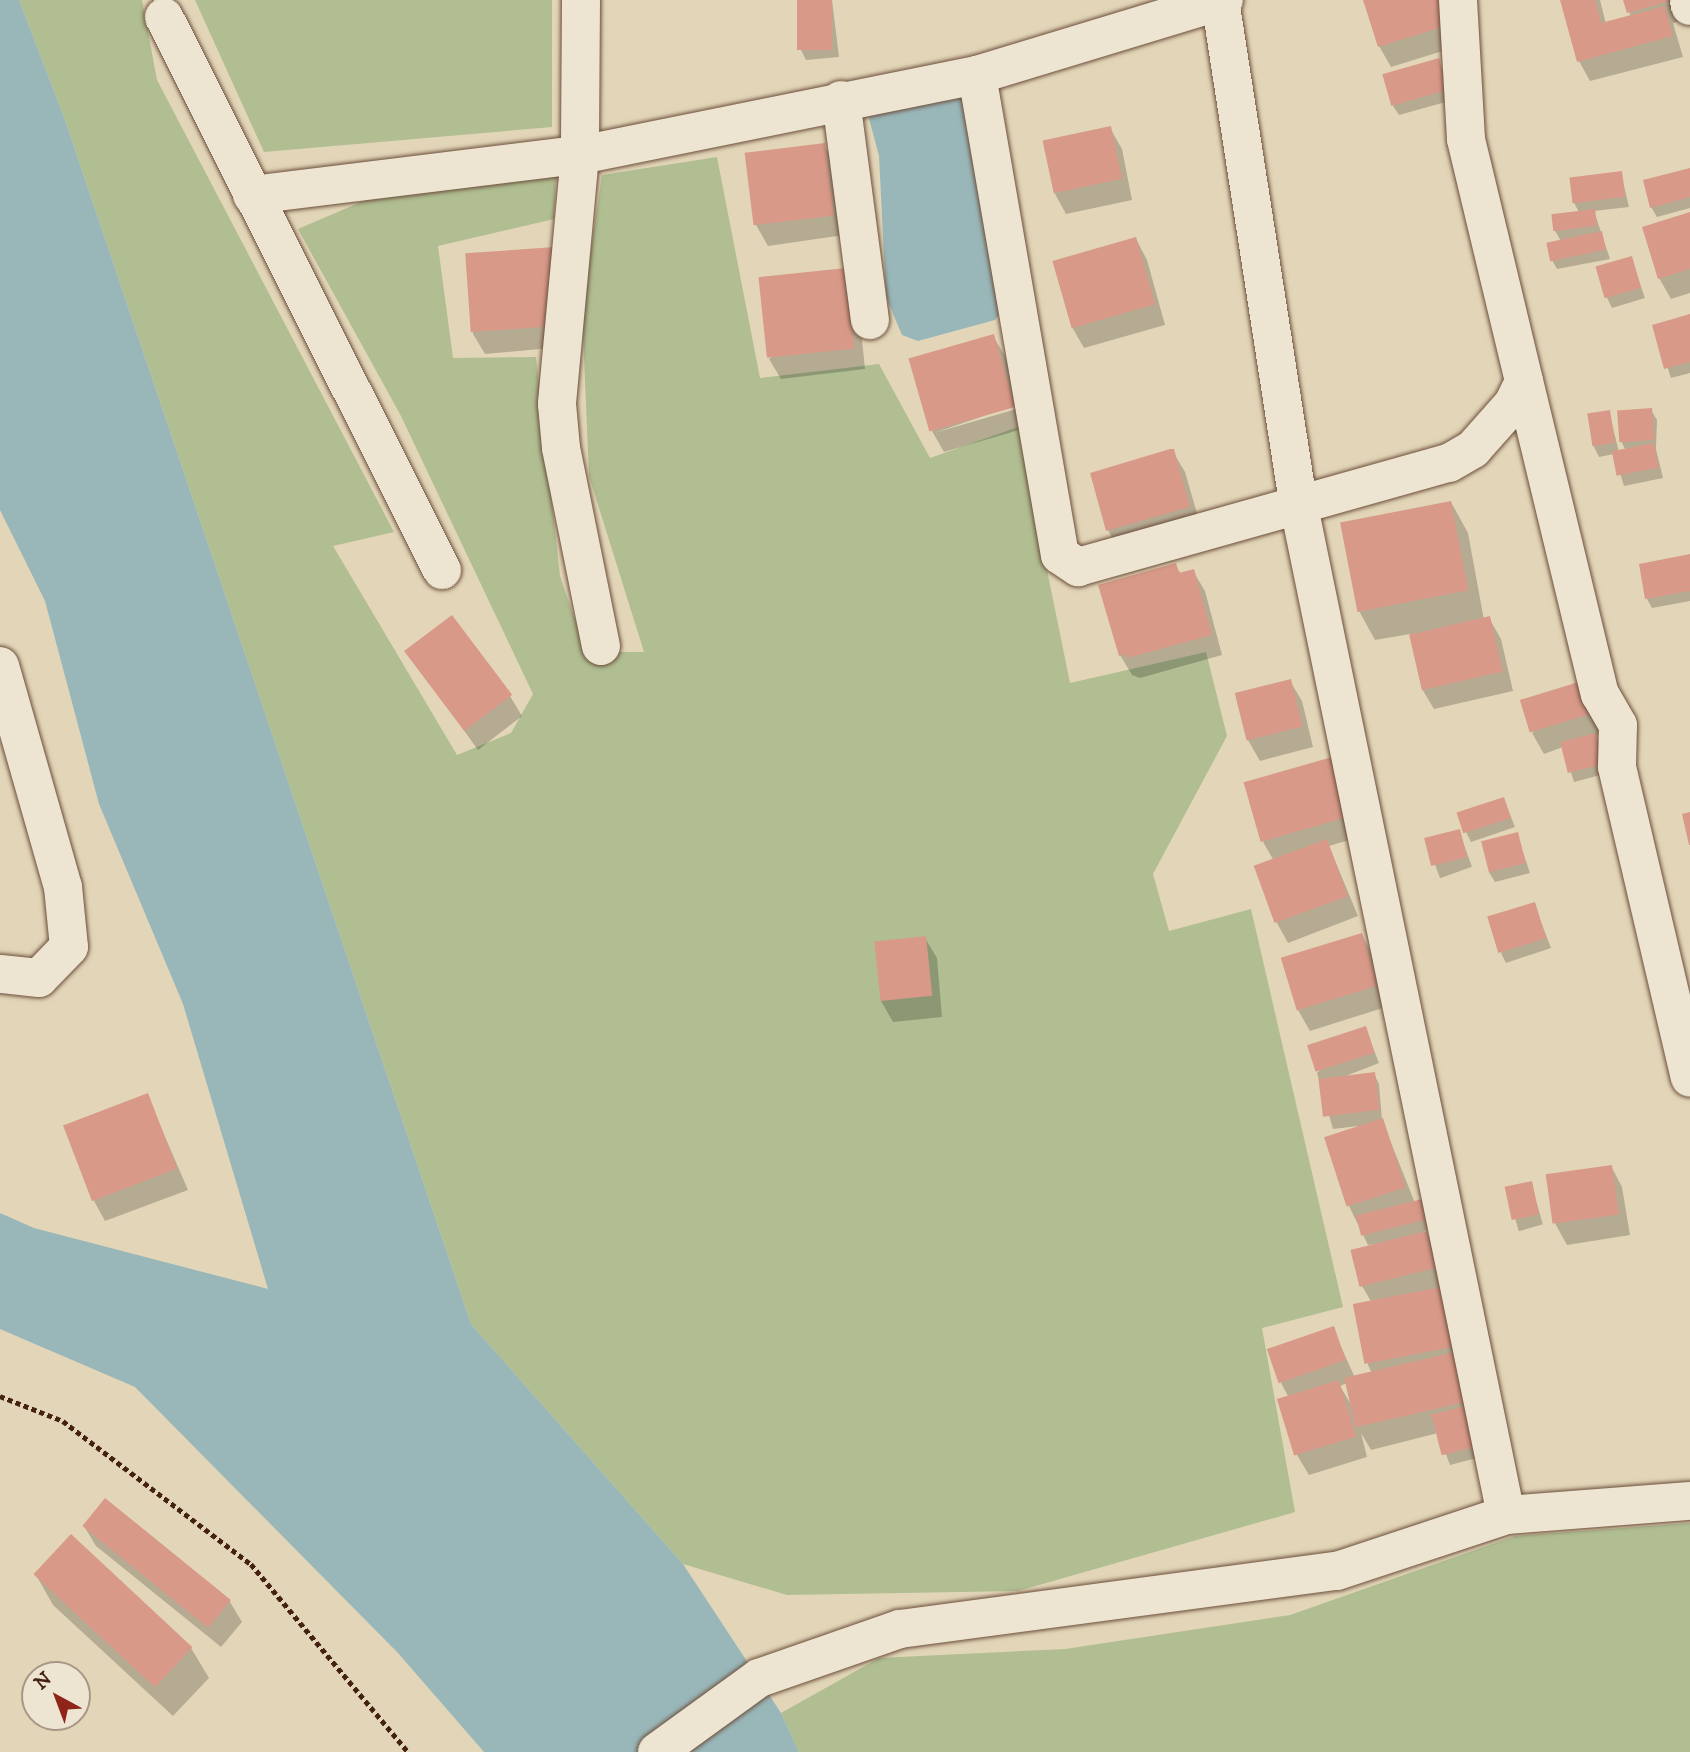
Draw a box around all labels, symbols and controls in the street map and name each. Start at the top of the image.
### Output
north arrow [21,1661,91,1731]
text: N [30,1667,57,1695]

